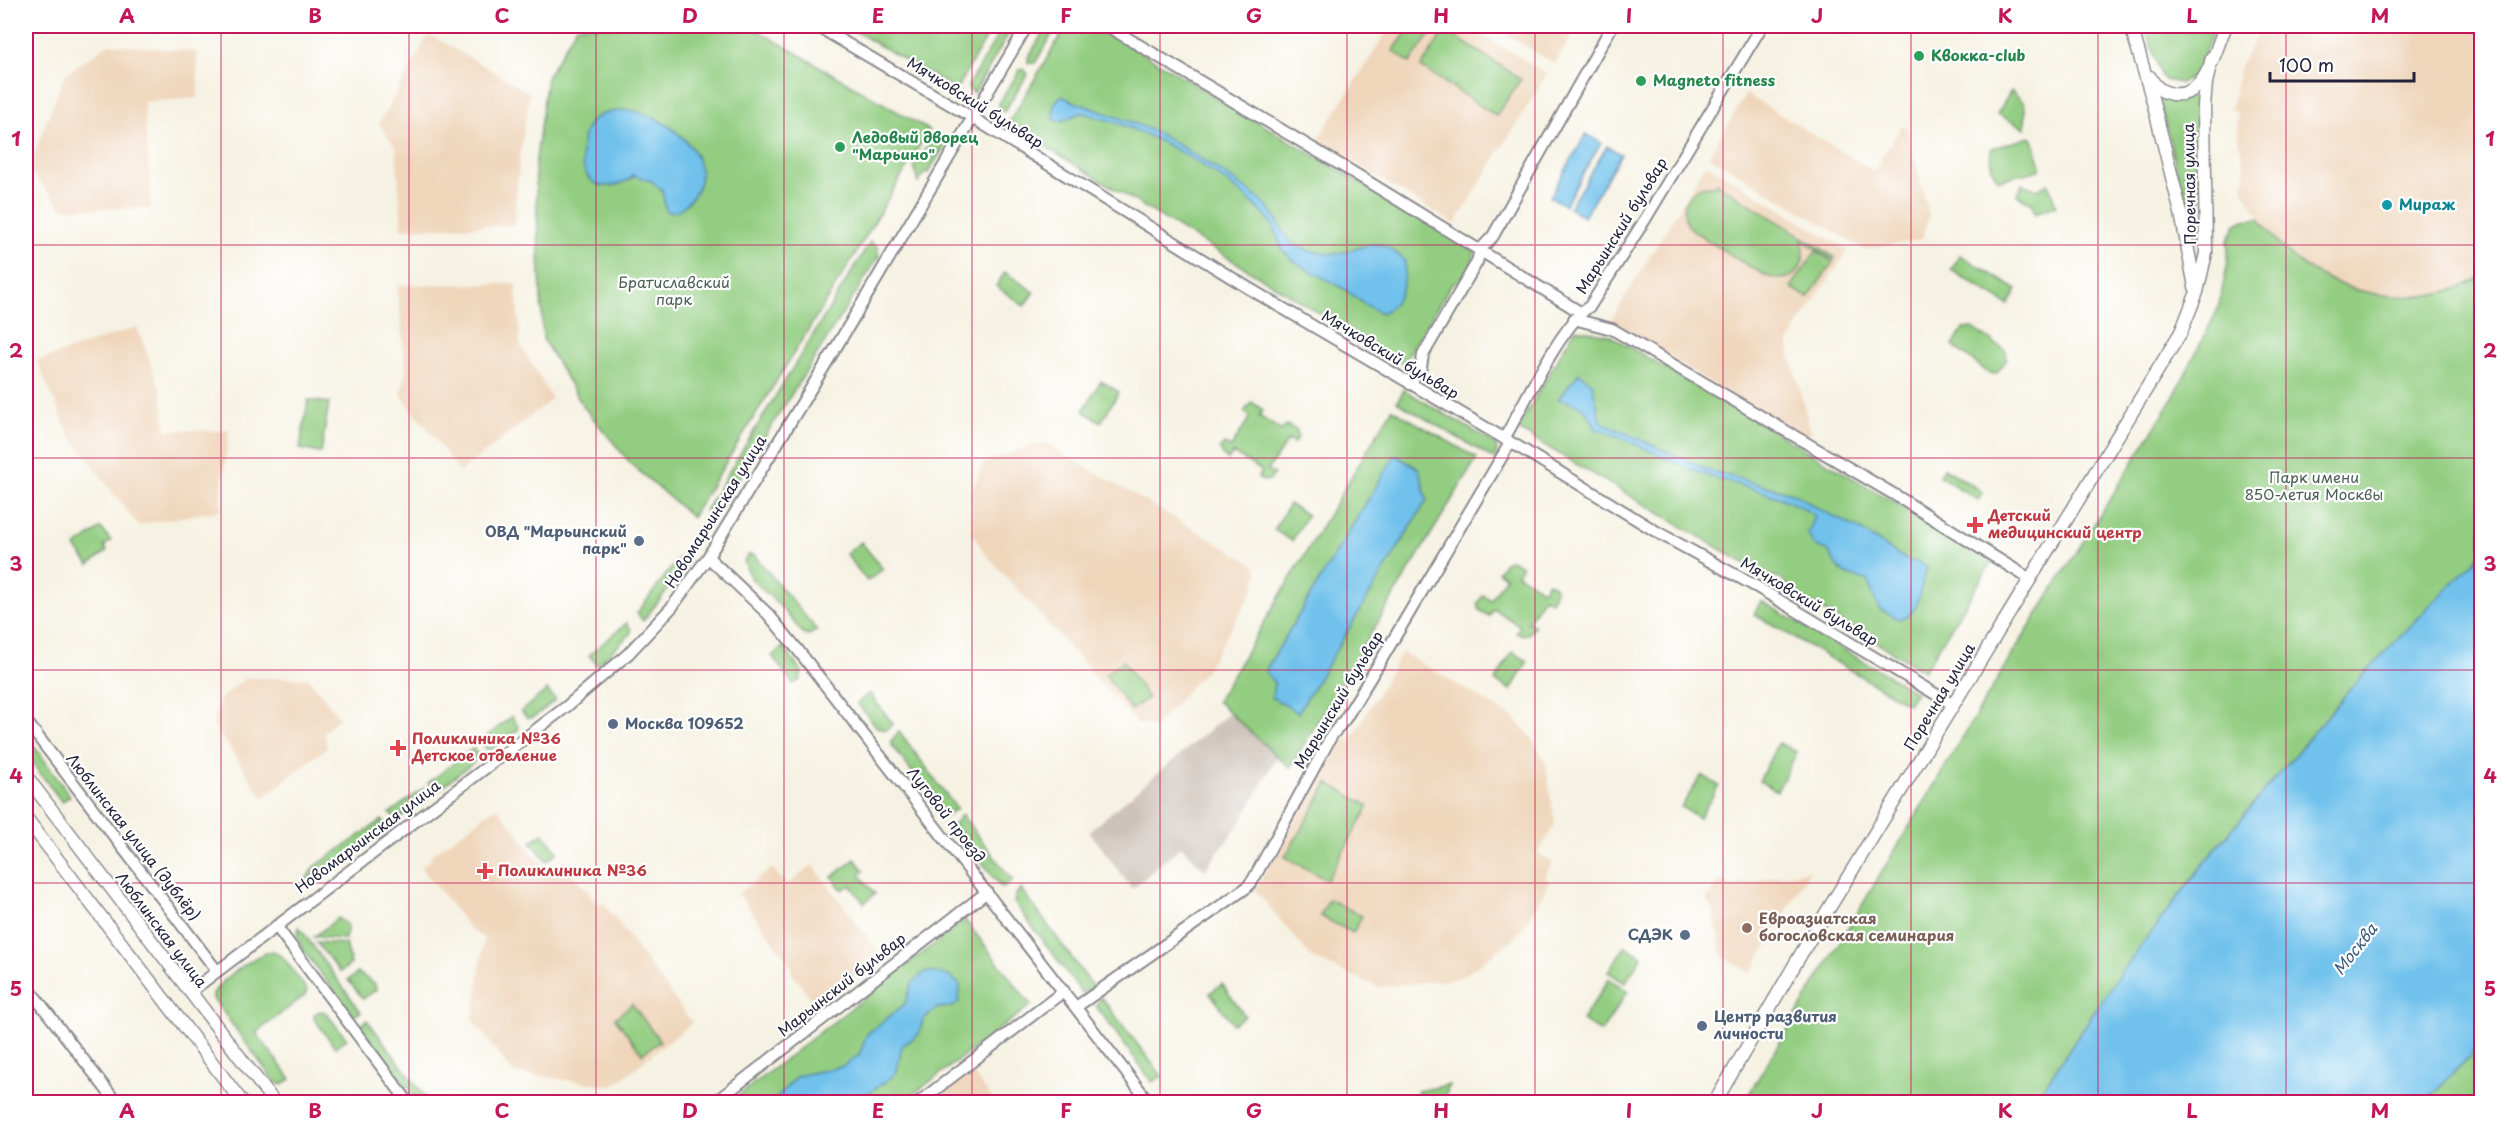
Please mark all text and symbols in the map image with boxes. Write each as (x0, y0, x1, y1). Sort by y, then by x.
text: A (119, 0, 135, 30)
text: B (308, 0, 322, 30)
text: C (494, 0, 510, 30)
text: D (682, 0, 698, 30)
text: E (872, 0, 884, 30)
text: F (1060, 0, 1072, 30)
text: G (1246, 0, 1262, 30)
text: H (1433, 0, 1449, 30)
text: I (1626, 0, 1632, 30)
text: J (1811, 0, 1823, 30)
text: K (1998, 0, 2013, 30)
text: L (2186, 0, 2198, 30)
text: M (2371, 0, 2389, 30)
place label: Квокка-club (1931, 43, 2026, 66)
scale bar (2270, 45, 2414, 83)
marker: Квокка-club (1912, 49, 1926, 63)
street label: Мячковский бульвар (903, 50, 1048, 153)
text: 100 m (2279, 51, 2334, 78)
place label: Magneto fitness (1653, 68, 1775, 91)
marker: Magneto fitness (1634, 74, 1648, 88)
street label: Поречная улица (2176, 122, 2201, 245)
text: 1 (11, 123, 21, 153)
text: 1 (2485, 123, 2495, 153)
place label: Ледовый дворец "Марьино" (852, 125, 979, 165)
marker: Ледовый дворец "Марьино" (833, 140, 847, 154)
street label: Марьинский бульвар (1569, 152, 1672, 298)
place label: Мираж (2399, 192, 2456, 215)
marker: Мираж (2380, 198, 2394, 212)
park label: Братиславский парк (618, 270, 730, 310)
street label: Мячковский бульвар (1318, 303, 1464, 404)
text: 2 (9, 335, 23, 365)
text: 2 (2483, 335, 2497, 365)
street label: Новомарьинская улица (658, 430, 772, 592)
park label: Парк имени 850-летия Москвы (2245, 465, 2383, 505)
place label: Детский медицинский центр (1987, 503, 2142, 543)
marker: Детский медицинский центр (1966, 516, 1984, 534)
place label: ОВД "Марьинский парк" (485, 519, 627, 559)
marker: ОВД "Марьинский парк" (632, 534, 646, 548)
text: 3 (9, 548, 23, 578)
text: 3 (2483, 548, 2497, 578)
street label: Мячковский бульвар (1737, 550, 1883, 651)
street label: Марьинский бульвар (1287, 626, 1388, 773)
street label: Поречная улица (1898, 638, 1980, 754)
place label: Москва 109652 (625, 711, 744, 734)
marker: Москва 109652 (606, 717, 620, 731)
place label: Поликлиника №36 Детское отделение (411, 726, 561, 766)
marker: Поликлиника №36 Детское отделение (389, 739, 407, 757)
street label: Люблинская улица (дублёр) (61, 748, 207, 925)
text: 4 (9, 760, 23, 790)
text: 4 (2483, 760, 2497, 790)
street label: Луговой проезд (902, 761, 992, 867)
street label: Новомарьинская улица (290, 773, 445, 898)
place label: Поликлиника №36 (498, 858, 647, 881)
marker: Поликлиника №36 (476, 862, 494, 880)
street label: Люблинская улица (111, 866, 214, 992)
place label: Евроазиатская богословская семинария (1759, 906, 1954, 946)
water label: Москва (2326, 917, 2383, 979)
marker: Евроазиатская богословская семинария (1740, 921, 1754, 935)
place label: СДЭК (1628, 922, 1673, 945)
street label: Марьинский бульвар (772, 926, 910, 1041)
marker: СДЭК (1678, 928, 1692, 942)
text: 5 (10, 973, 22, 1003)
text: 5 (2484, 973, 2496, 1003)
place label: Центр развития личности (1713, 1004, 1837, 1044)
marker: Центр развития личности (1695, 1019, 1709, 1033)
text: A (119, 1095, 135, 1125)
text: B (308, 1095, 322, 1125)
text: C (494, 1095, 510, 1125)
text: D (682, 1095, 698, 1125)
text: E (872, 1095, 884, 1125)
text: F (1060, 1095, 1072, 1125)
text: G (1246, 1095, 1262, 1125)
text: H (1433, 1095, 1449, 1125)
text: I (1626, 1095, 1632, 1125)
text: J (1811, 1095, 1823, 1125)
text: K (1998, 1095, 2013, 1125)
text: L (2186, 1095, 2198, 1125)
text: M (2371, 1095, 2389, 1125)

